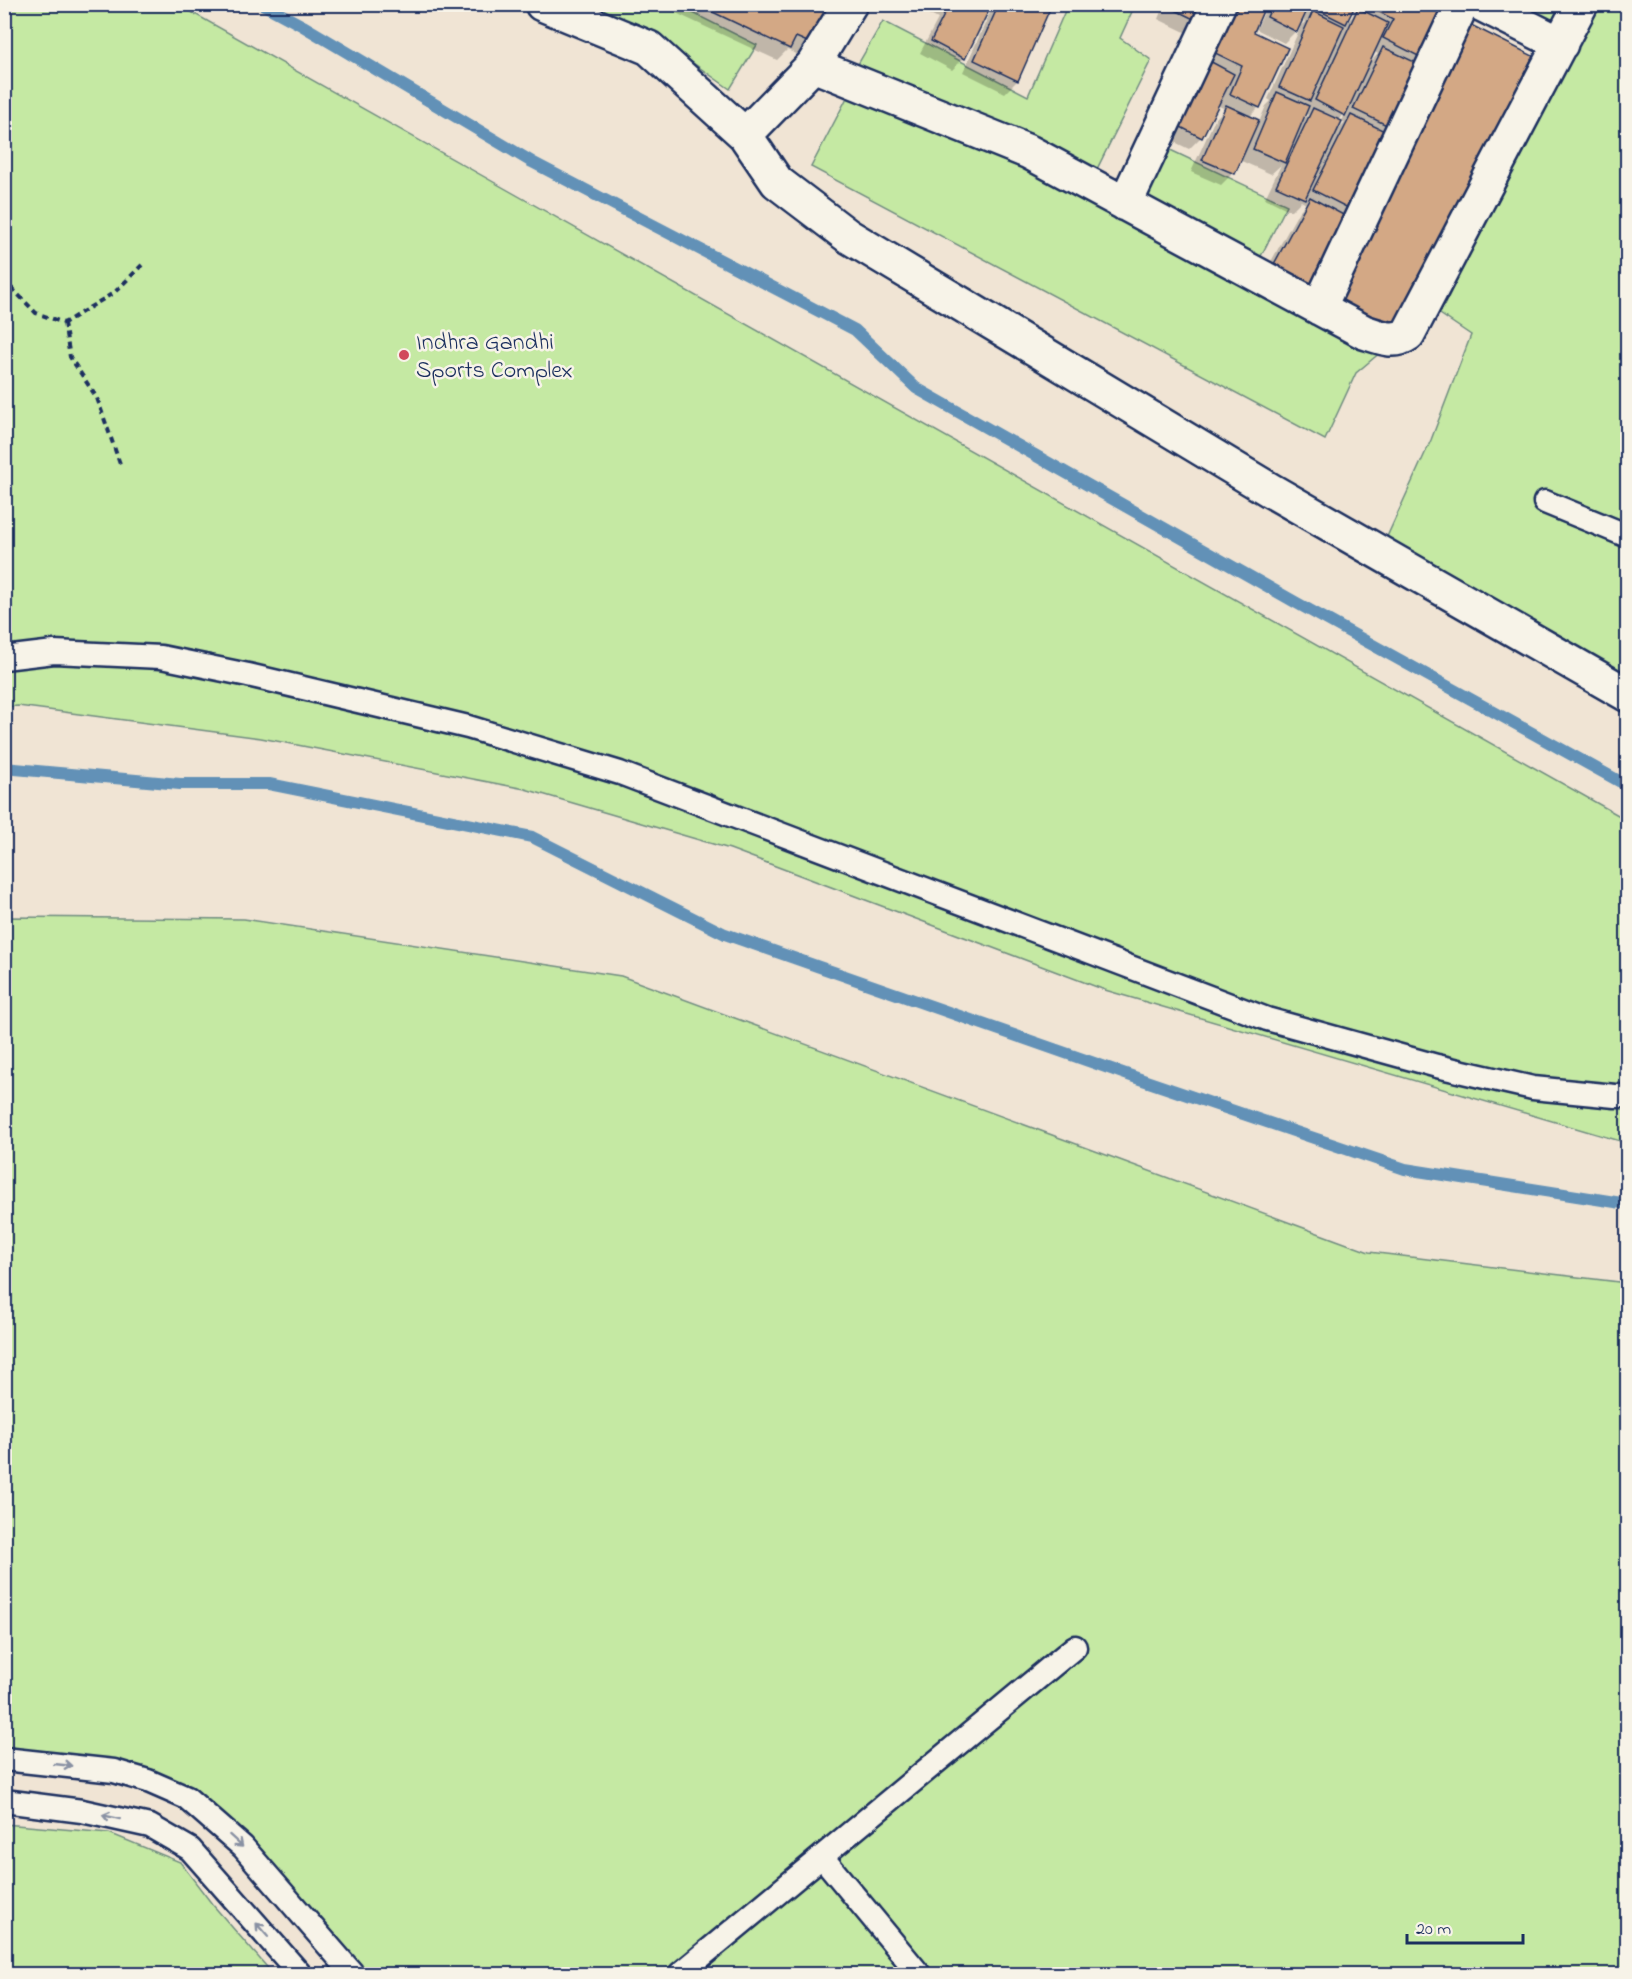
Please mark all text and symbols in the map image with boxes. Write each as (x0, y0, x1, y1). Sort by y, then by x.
place label: Indhra Gandhi Sports Complex (416, 326, 573, 389)
marker: Indhra Gandhi Sports Complex (397, 348, 411, 362)
one-way arrow (52, 1760, 72, 1771)
one-way arrow (101, 1811, 120, 1823)
one-way arrow (228, 1834, 243, 1848)
scale bar (1407, 1907, 1522, 1945)
text: 20 m (1416, 1917, 1451, 1943)
one-way arrow (255, 1923, 269, 1938)

